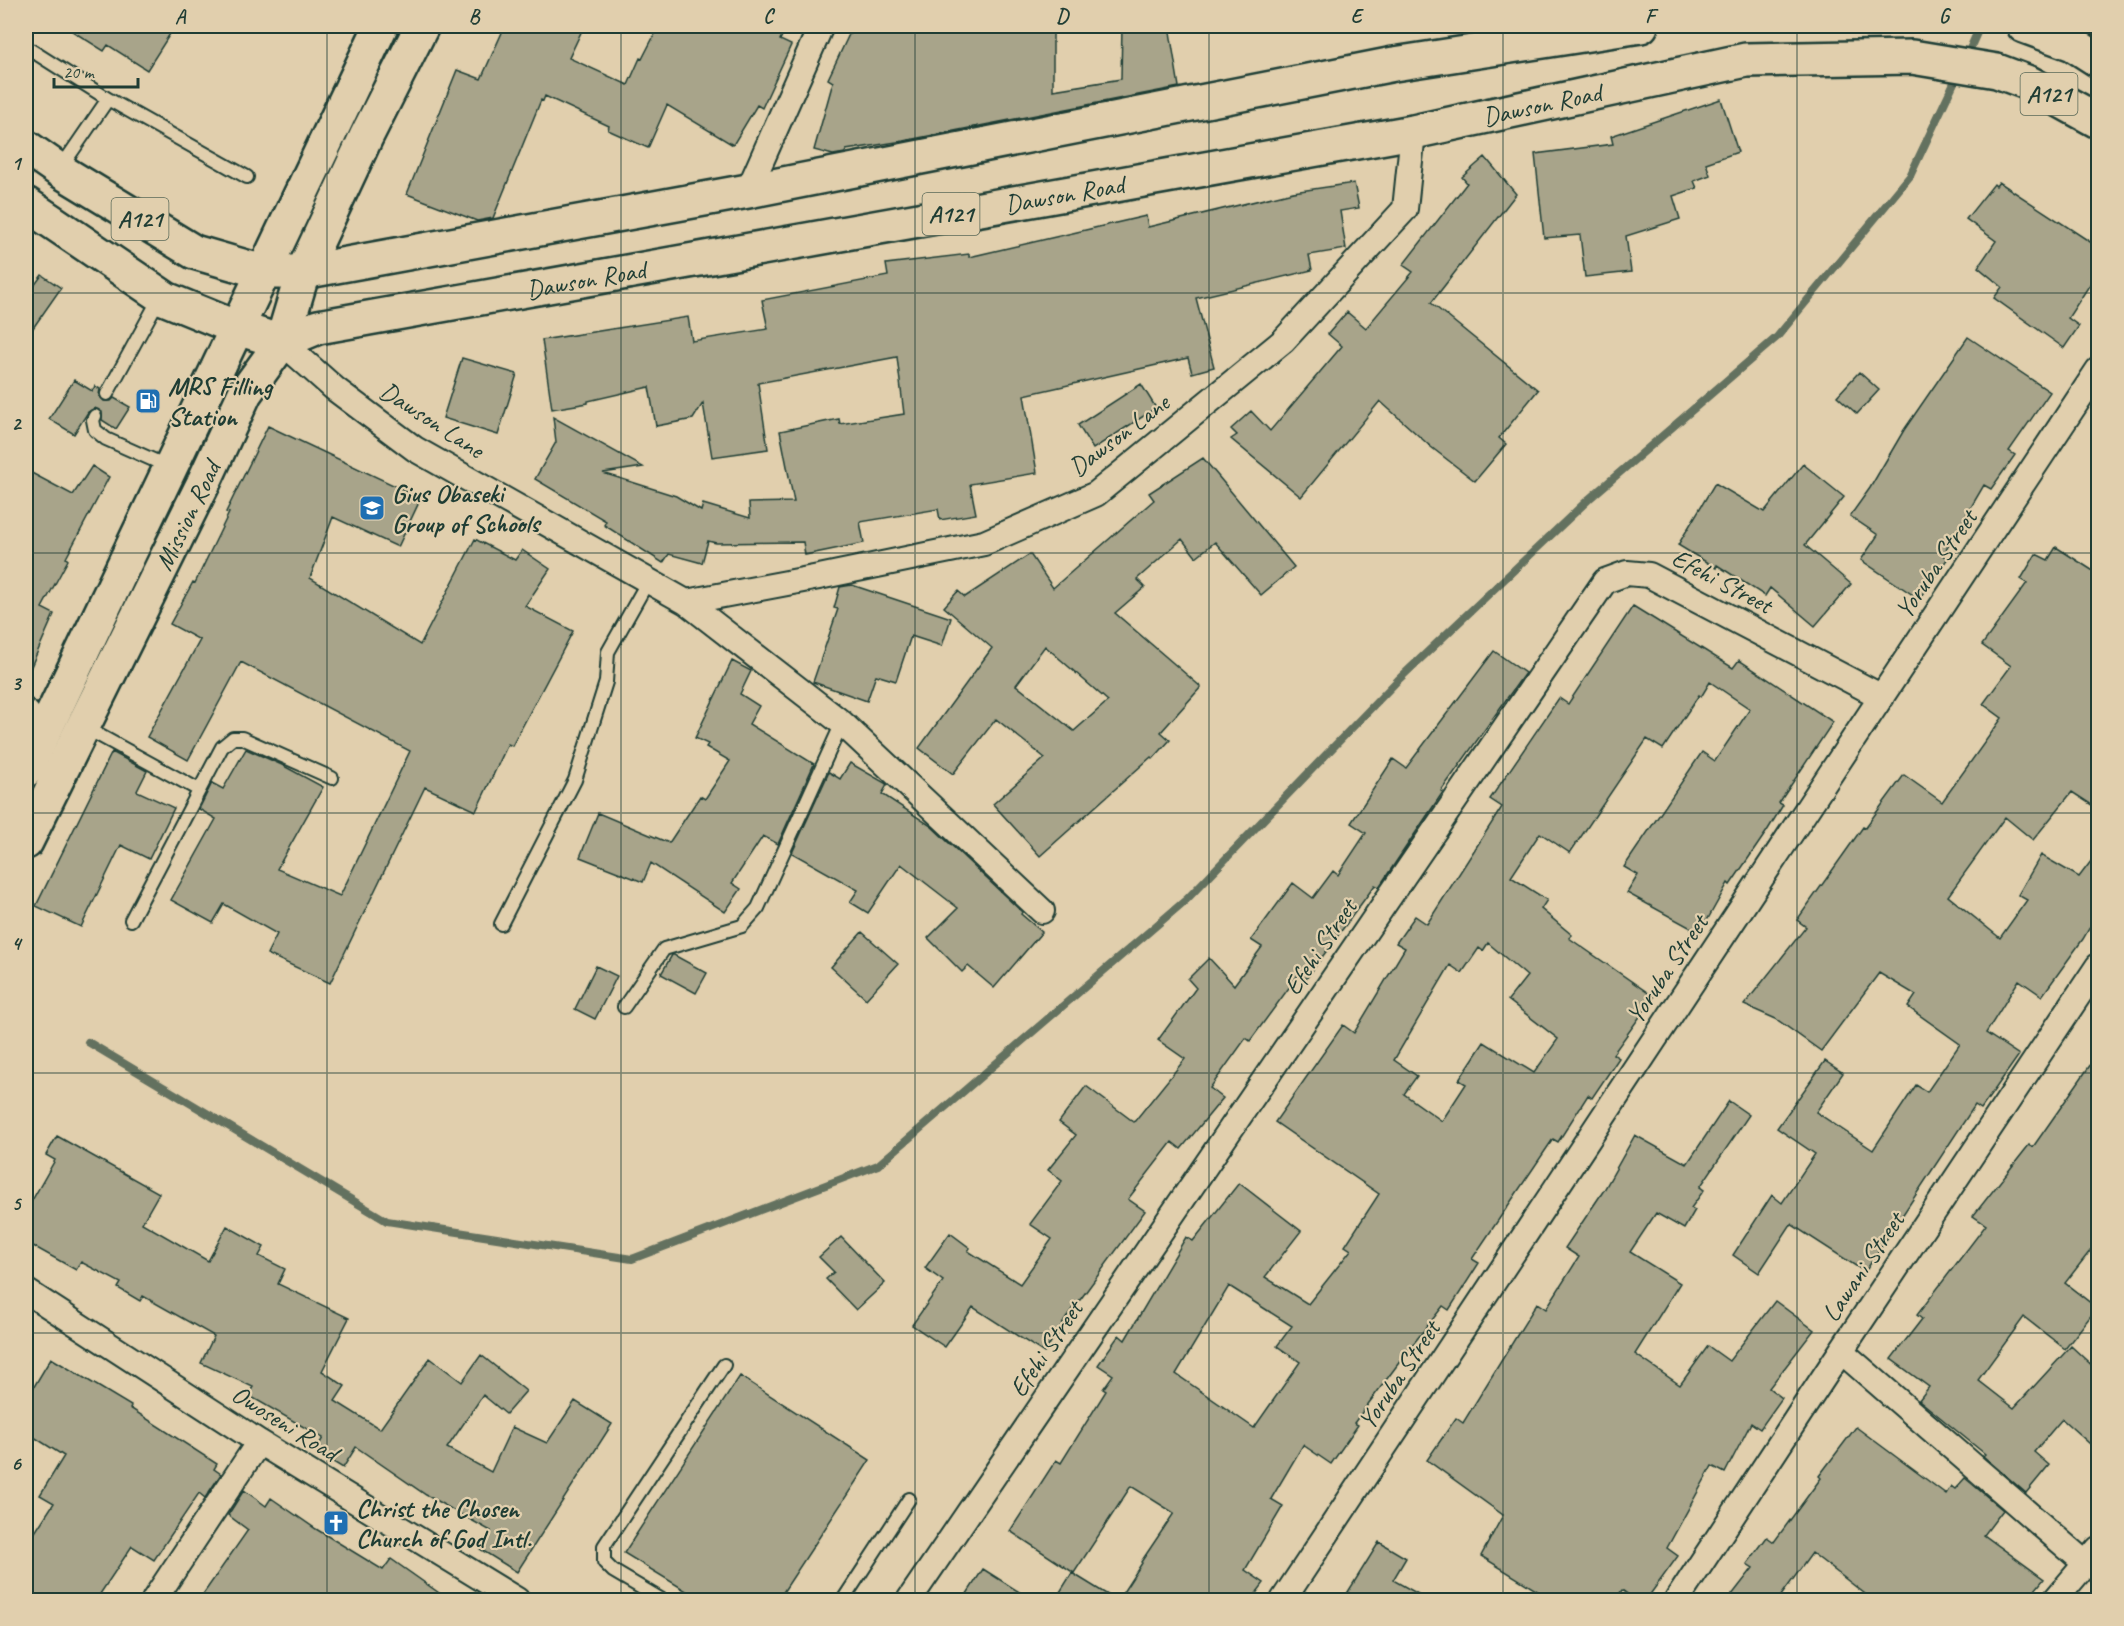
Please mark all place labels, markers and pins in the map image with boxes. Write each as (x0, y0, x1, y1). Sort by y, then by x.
place label: MRS Filling Station (168, 370, 275, 433)
fuel station icon: MRS Filling Station (133, 386, 163, 416)
place label: Gius Obaseki Group of Schools (392, 477, 542, 540)
school or university icon: Gius Obaseki Group of Schools (357, 493, 387, 523)
place label: Christ the Chosen Church of God Intl. (356, 1492, 532, 1555)
church icon: Christ the Chosen Church of God Intl. (321, 1508, 351, 1538)

